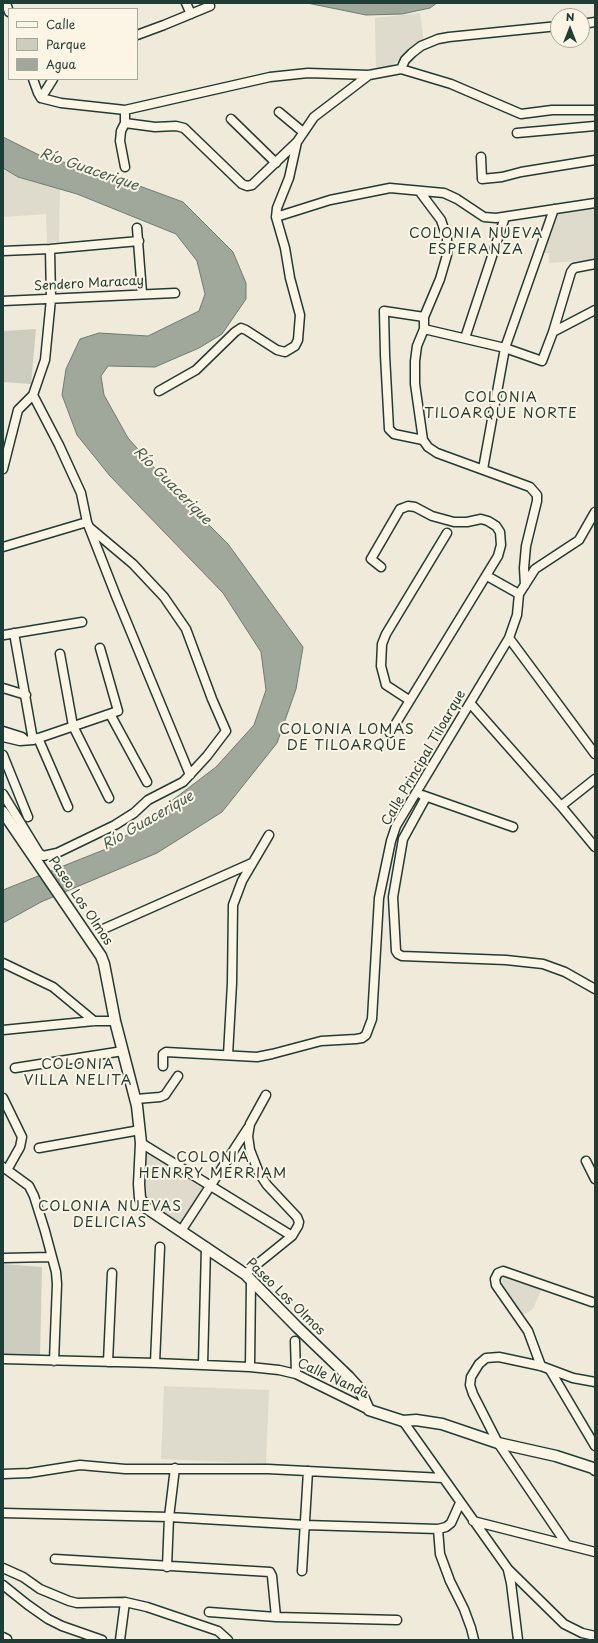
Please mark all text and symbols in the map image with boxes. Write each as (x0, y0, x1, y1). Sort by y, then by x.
legend (8, 8, 138, 80)
north arrow (550, 8, 590, 48)
text: N (566, 8, 574, 25)
text: Calle (46, 15, 75, 33)
text: Parque (46, 35, 86, 53)
text: Agua (46, 55, 76, 73)
water label: Río Guacerique (38, 145, 140, 195)
district label: COLONIA NUEVA ESPERANZA (410, 226, 542, 258)
street label: Sendero Maracay (34, 273, 144, 295)
district label: COLONIA TILOARQUE NORTE (425, 390, 577, 422)
water label: Río Guacerique (130, 444, 214, 528)
street label: Calle Principal Tiloarque (379, 687, 469, 829)
district label: COLONIA LOMAS DE TILOARQUE (281, 722, 413, 754)
water label: Río Guacerique (99, 788, 197, 854)
street label: Paseo Los Olmos (44, 854, 116, 948)
district label: COLONIA VILLA NELITA (24, 1057, 132, 1090)
district label: COLONIA HENRRY MERRIAM (140, 1150, 286, 1182)
district label: COLONIA NUEVAS DELICIAS (39, 1199, 181, 1232)
street label: Paseo Los Olmos (242, 1255, 328, 1339)
street label: Calle Nanda (295, 1356, 371, 1402)

